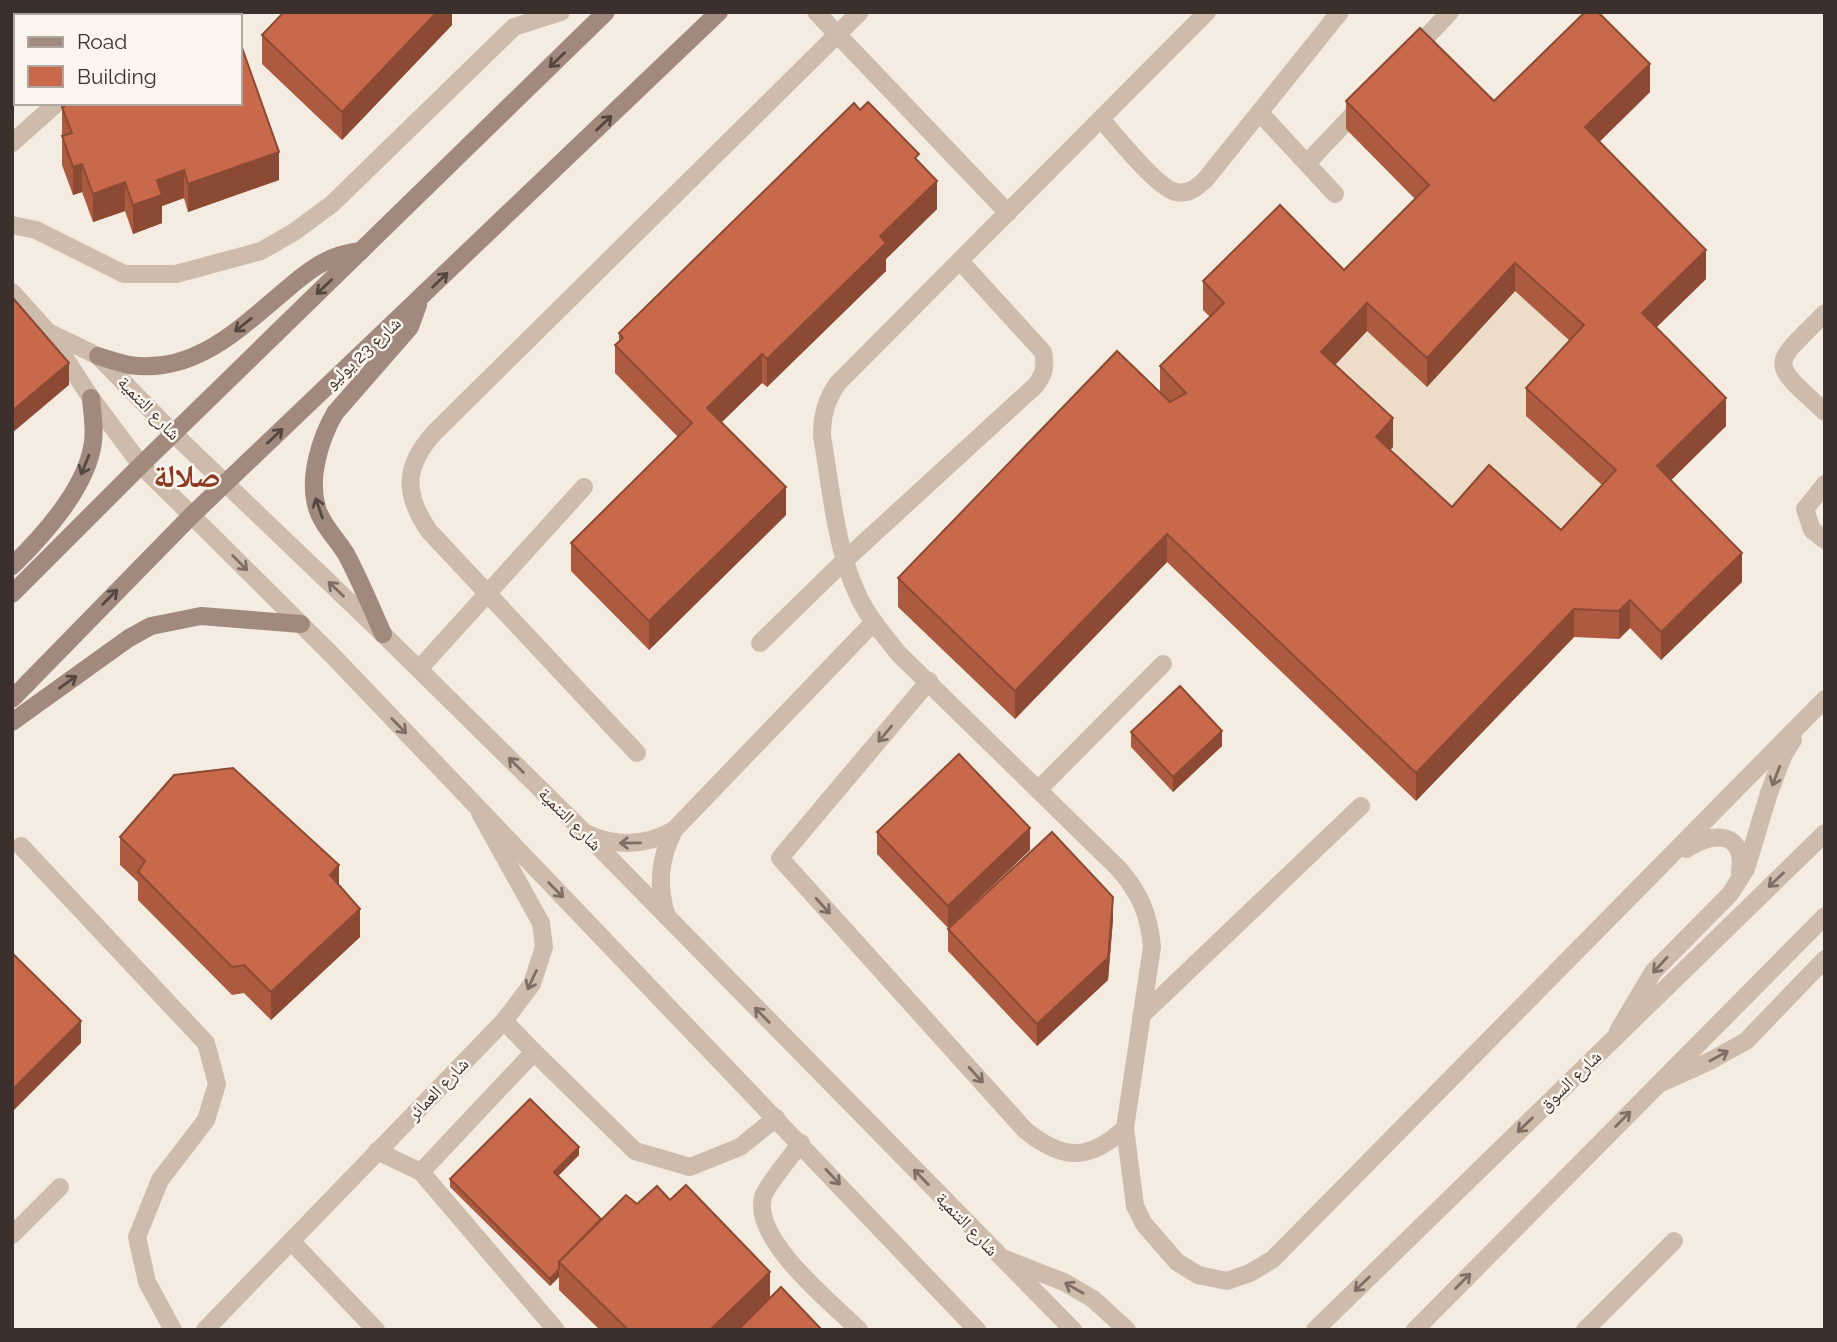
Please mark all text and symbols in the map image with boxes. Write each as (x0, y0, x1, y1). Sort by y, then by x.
legend (14, 14, 242, 105)
text: Road (77, 29, 127, 54)
one-way arrow (548, 51, 565, 68)
text: Building (77, 64, 157, 89)
one-way arrow (595, 114, 612, 131)
one-way arrow (431, 272, 448, 289)
one-way arrow (316, 279, 333, 296)
street label: شارع 23 يوليو (320, 312, 406, 394)
one-way arrow (235, 317, 253, 332)
street label: شارع التنمية (113, 371, 185, 445)
one-way arrow (266, 428, 283, 445)
one-way arrow (78, 454, 91, 475)
district label: صلالة (153, 457, 221, 494)
one-way arrow (312, 497, 324, 519)
one-way arrow (231, 554, 248, 571)
one-way arrow (328, 581, 345, 598)
one-way arrow (102, 589, 119, 606)
one-way arrow (58, 675, 77, 690)
one-way arrow (390, 717, 407, 734)
one-way arrow (877, 724, 892, 742)
one-way arrow (508, 757, 525, 774)
one-way arrow (1768, 764, 1781, 786)
street label: شارع التنمية (534, 783, 606, 855)
one-way arrow (619, 836, 642, 850)
one-way arrow (1768, 872, 1785, 889)
one-way arrow (547, 881, 564, 898)
one-way arrow (815, 897, 831, 915)
one-way arrow (1652, 956, 1668, 974)
one-way arrow (525, 969, 538, 990)
one-way arrow (754, 1006, 771, 1023)
street label: شارع السوق (1534, 1046, 1606, 1116)
one-way arrow (1709, 1049, 1729, 1063)
street label: شارع العمائر (402, 1053, 473, 1126)
one-way arrow (967, 1066, 984, 1083)
one-way arrow (1614, 1111, 1631, 1128)
one-way arrow (1517, 1116, 1534, 1133)
one-way arrow (824, 1168, 841, 1185)
one-way arrow (913, 1169, 930, 1186)
street label: شارع التنمية (931, 1187, 1003, 1261)
one-way arrow (1455, 1273, 1472, 1290)
one-way arrow (1354, 1275, 1371, 1292)
one-way arrow (1064, 1281, 1085, 1294)

